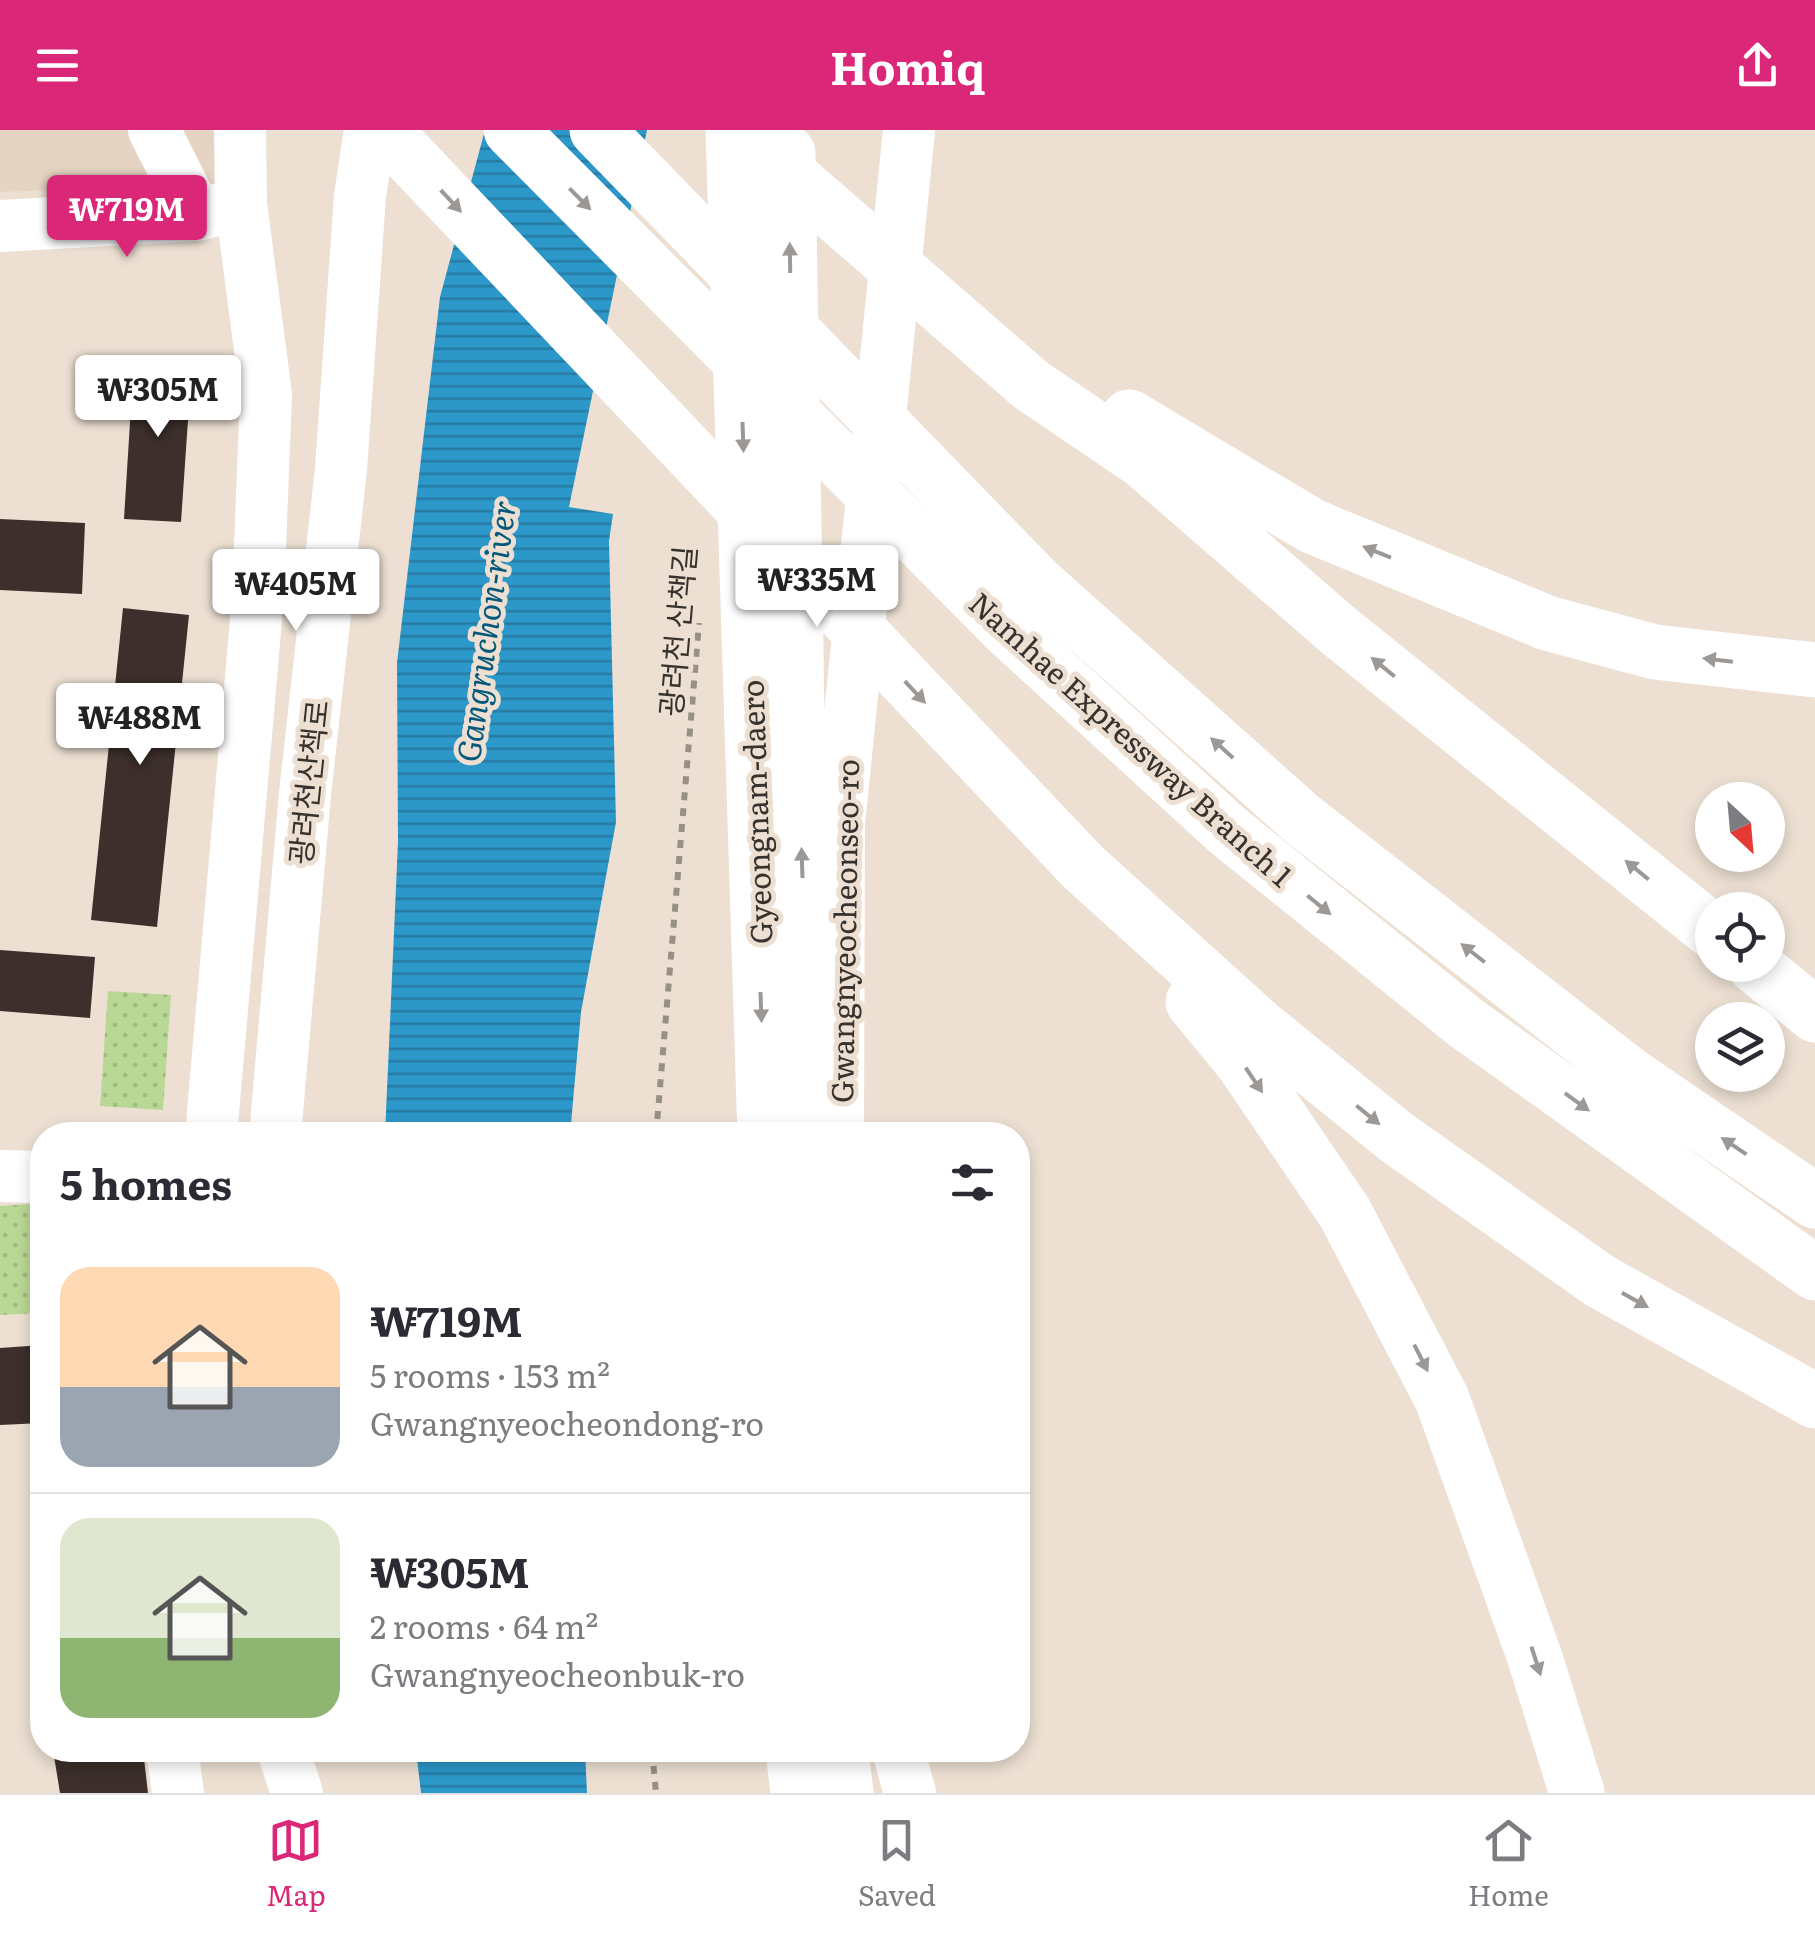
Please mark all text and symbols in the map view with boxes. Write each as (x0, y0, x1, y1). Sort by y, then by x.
text: Homiq (830, 32, 985, 99)
icon: menu (30, 38, 85, 93)
icon: share (1730, 38, 1785, 93)
pin: ₩719M (57, 175, 197, 260)
text: ₩719M (69, 183, 185, 231)
one-way arrow (568, 187, 592, 210)
one-way arrow (439, 189, 462, 213)
one-way arrow (782, 241, 798, 273)
pin: ₩305M (88, 355, 228, 440)
text: ₩305M (97, 363, 219, 411)
one-way arrow (735, 422, 751, 454)
water label: Gangruchon-river (442, 497, 526, 765)
street label: 광려천 산책길 (647, 544, 705, 718)
one-way arrow (1362, 544, 1391, 560)
pin: ₩335M (747, 545, 887, 630)
pin: ₩405M (226, 549, 366, 634)
text: ₩335M (757, 553, 877, 601)
text: ₩405M (234, 557, 358, 605)
street label: Namhae Expressway Branch 1 (960, 580, 1304, 896)
one-way arrow (1702, 652, 1733, 668)
one-way arrow (1371, 657, 1396, 678)
street label: Gyeongnam-daero (728, 679, 782, 945)
one-way arrow (903, 679, 926, 703)
pin: ₩488M (70, 683, 210, 768)
text: ₩488M (78, 691, 202, 739)
street label: 광려천산책로 (276, 697, 338, 867)
one-way arrow (1210, 737, 1235, 759)
street label: Gwangnyeocheonseo-ro (818, 759, 868, 1103)
north arrow (1695, 782, 1785, 872)
map controls (1695, 782, 1785, 1092)
one-way arrow (794, 846, 810, 878)
one-way arrow (1624, 860, 1649, 881)
button: locate (1695, 892, 1785, 982)
one-way arrow (1306, 894, 1332, 915)
one-way arrow (1461, 943, 1486, 964)
one-way arrow (753, 992, 769, 1024)
button: layers (1695, 1002, 1785, 1092)
one-way arrow (1244, 1066, 1263, 1093)
one-way arrow (1564, 1092, 1590, 1112)
one-way arrow (1356, 1104, 1381, 1125)
one-way arrow (1721, 1137, 1748, 1156)
text: 5 homes (60, 1151, 232, 1213)
icon: filters (945, 1155, 1000, 1210)
text: ₩719M (370, 1288, 523, 1350)
one-way arrow (1620, 1292, 1649, 1309)
icon: home (140, 1307, 260, 1427)
one-way arrow (1412, 1344, 1429, 1373)
text: 5 rooms · 153 m² (370, 1350, 610, 1398)
text: Gwangnyeocheondong-ro (370, 1398, 764, 1446)
text: ₩305M (370, 1539, 530, 1601)
icon: home (140, 1558, 260, 1678)
text: 2 rooms · 64 m² (370, 1601, 598, 1649)
one-way arrow (1530, 1647, 1545, 1677)
text: Gwangnyeocheonbuk-ro (370, 1649, 745, 1697)
tab: Map (266, 1813, 326, 1915)
tab: Saved (858, 1813, 936, 1915)
tab: Home (1468, 1813, 1549, 1915)

